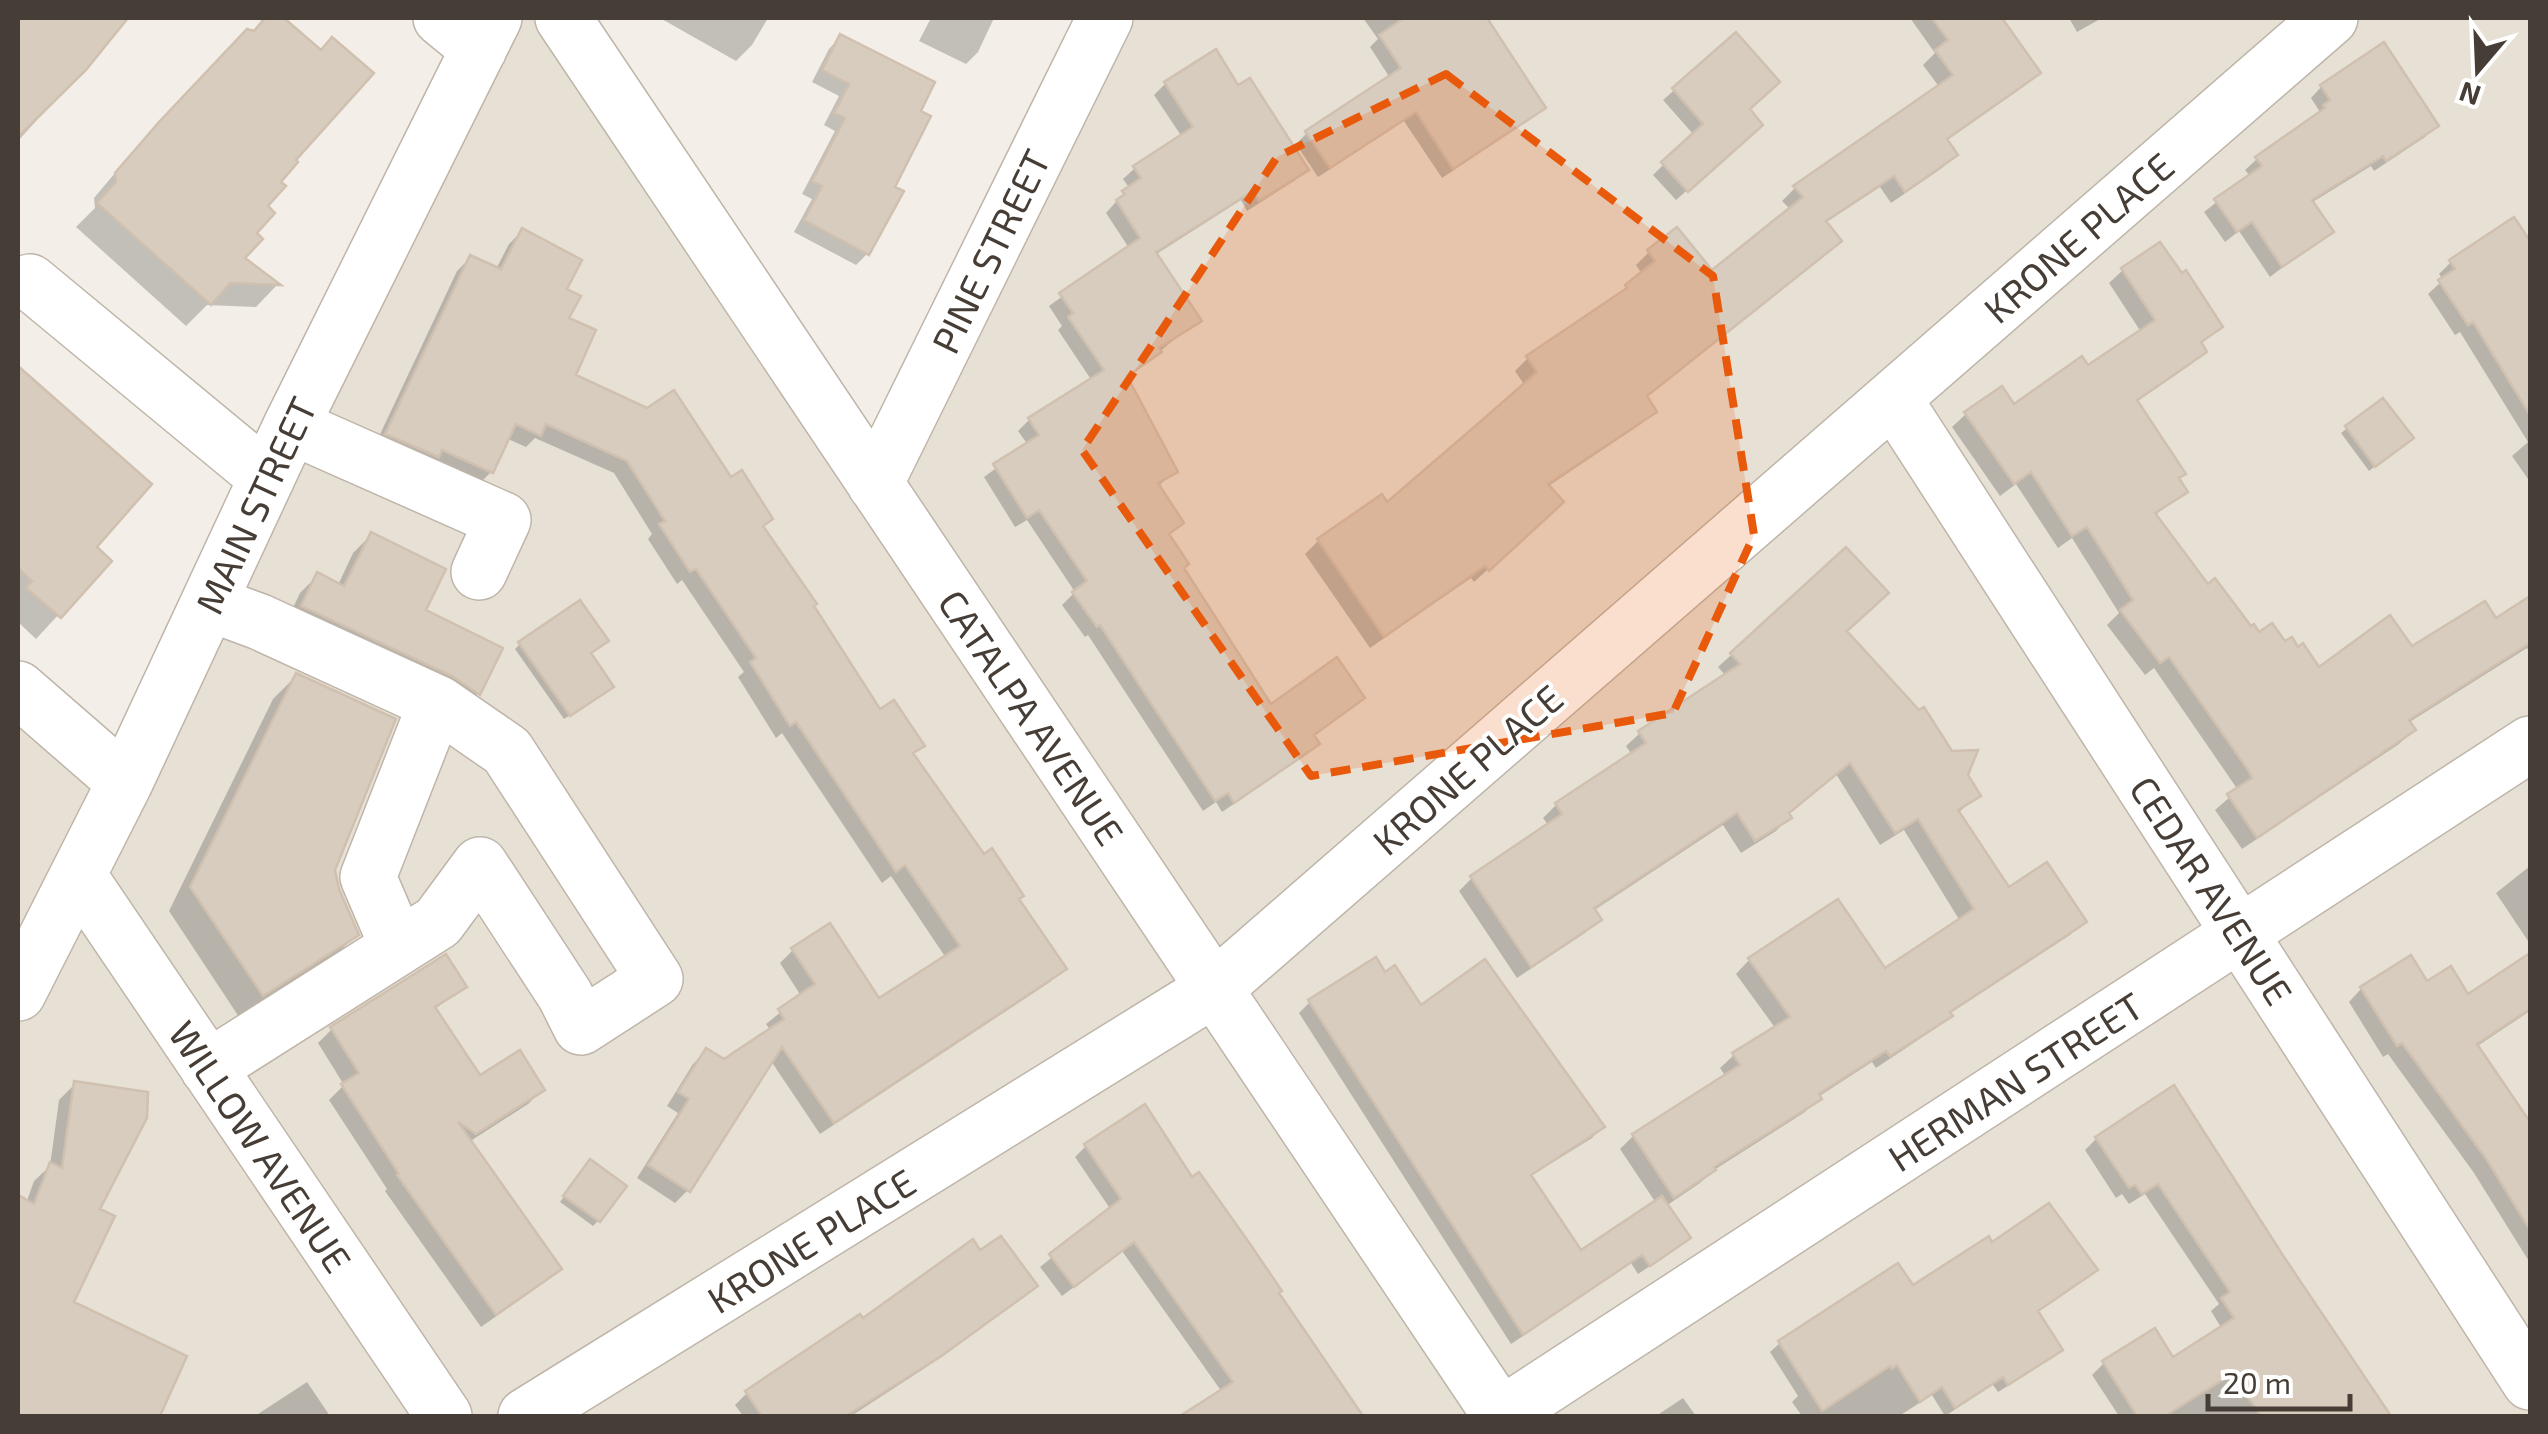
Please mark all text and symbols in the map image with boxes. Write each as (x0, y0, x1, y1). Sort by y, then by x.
north arrow (2428, 20, 2528, 120)
text: N (2454, 75, 2485, 114)
street label: PINE STREET (921, 142, 1059, 360)
street label: KRONE PLACE (1974, 142, 2182, 332)
street label: MAIN STREET (185, 389, 325, 621)
street label: CATALPA AVENUE (930, 581, 1134, 853)
street label: KRONE PLACE (1363, 674, 1571, 864)
street label: CEDAR AVENUE (2121, 767, 2303, 1013)
street label: HERMAN STREET (1879, 982, 2151, 1180)
street label: WILLOW AVENUE (160, 1012, 362, 1280)
street label: KRONE PLACE (699, 1158, 923, 1322)
scale bar (2208, 1349, 2350, 1411)
text: 20 m (2223, 1364, 2291, 1400)

